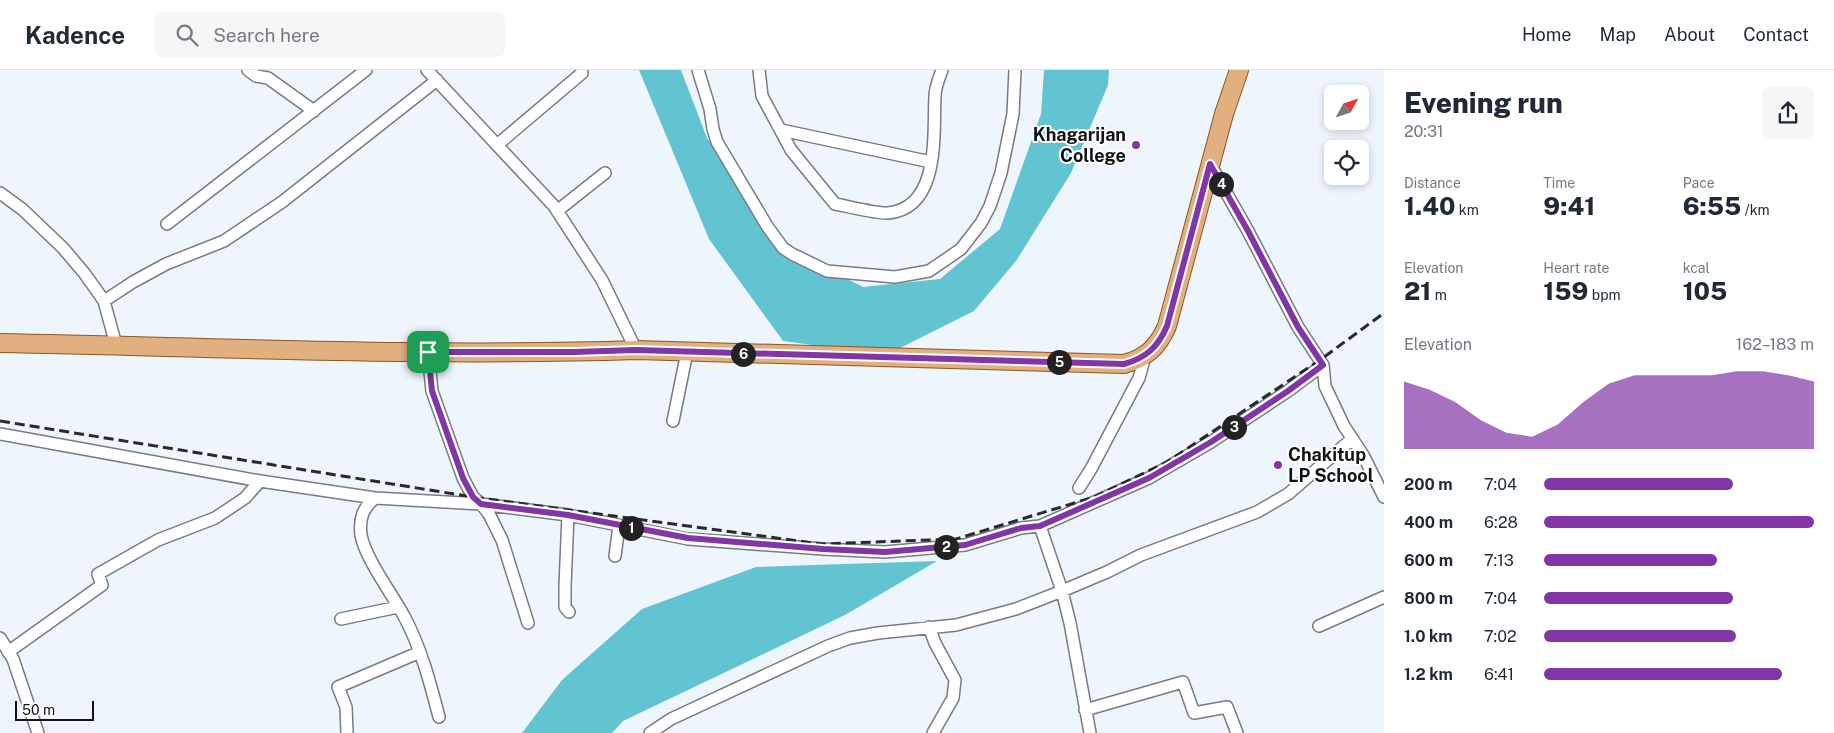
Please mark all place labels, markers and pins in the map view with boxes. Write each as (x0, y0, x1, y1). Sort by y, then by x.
place label: Khagarijan College (1033, 124, 1126, 166)
marker: Khagarijan College (1130, 139, 1142, 151)
pin: 4 (1208, 172, 1234, 196)
pin (407, 331, 449, 373)
pin: 6 (730, 342, 756, 366)
pin: 5 (1046, 350, 1072, 374)
pin: 3 (1222, 414, 1246, 440)
place label: Chakitup LP School (1288, 444, 1374, 486)
marker: Chakitup LP School (1272, 459, 1284, 471)
pin: 1 (618, 516, 644, 540)
pin: 2 (934, 534, 958, 560)

